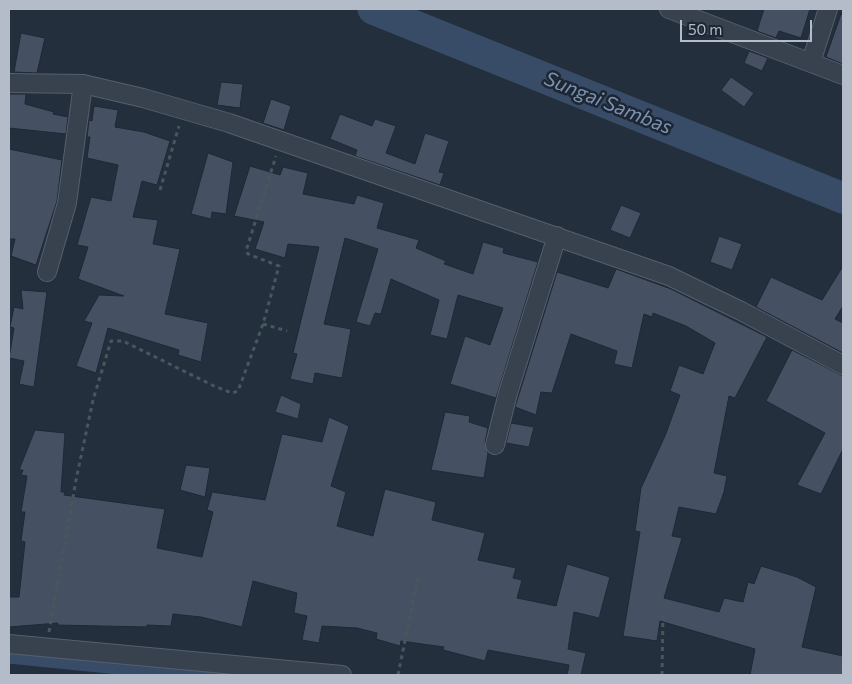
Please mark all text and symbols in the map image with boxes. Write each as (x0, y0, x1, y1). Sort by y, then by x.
scale bar (682, 10, 814, 42)
text: 50 m (688, 20, 722, 38)
water label: Sungai Sambas (541, 66, 675, 140)

